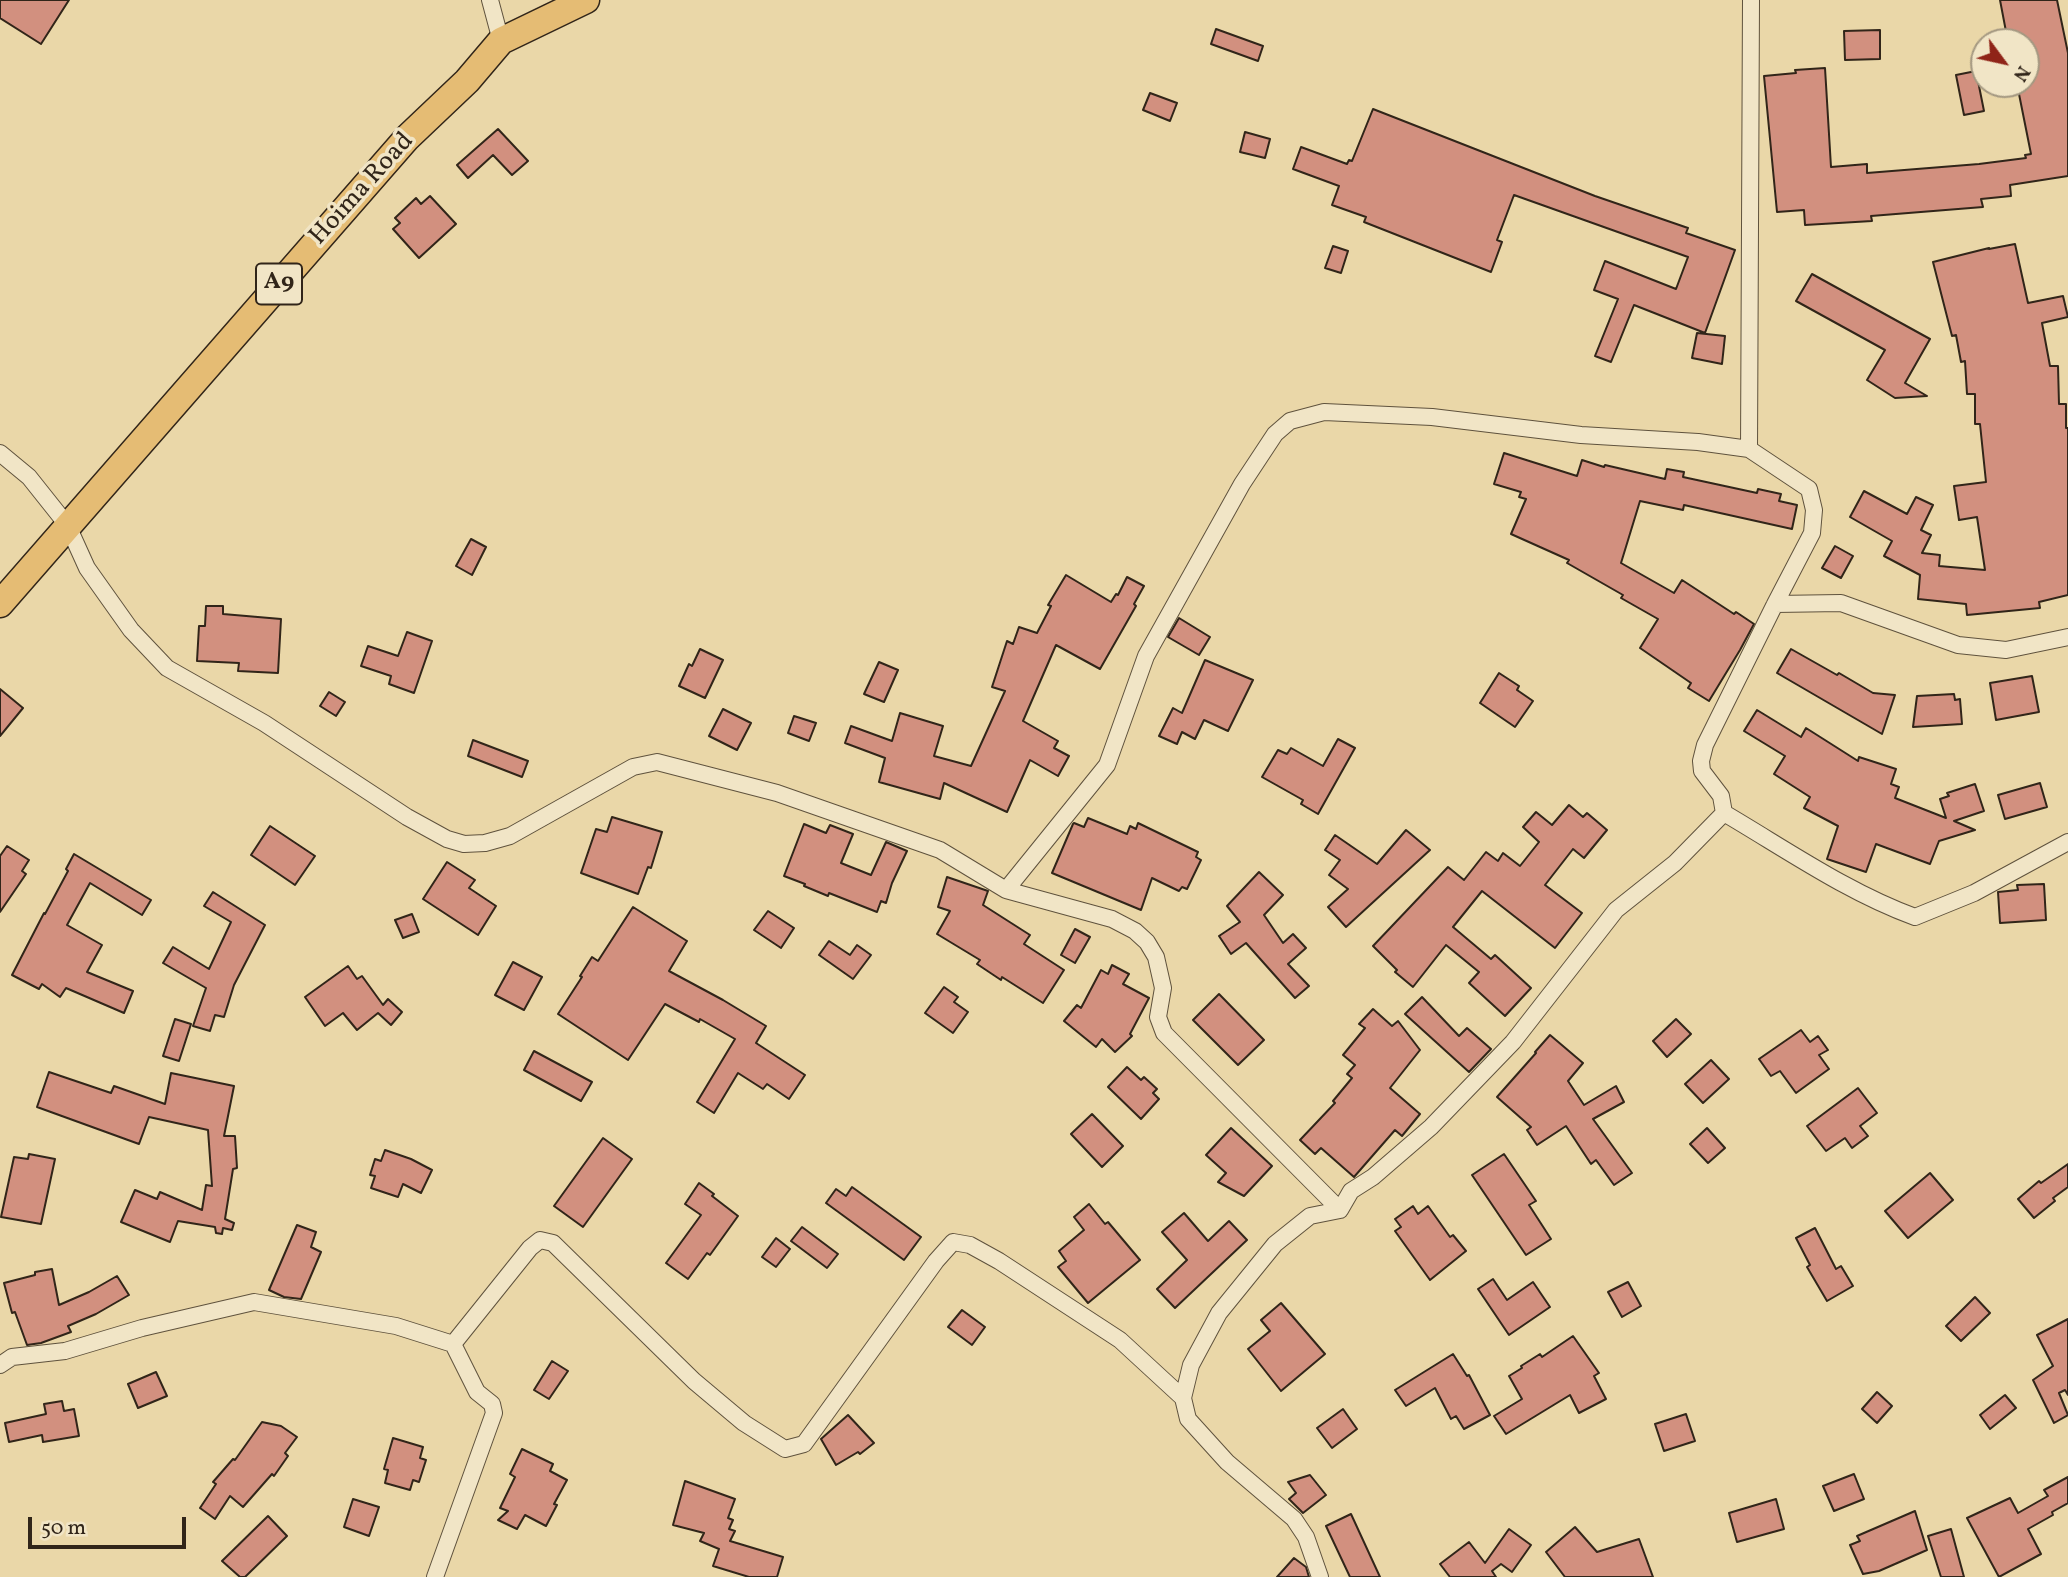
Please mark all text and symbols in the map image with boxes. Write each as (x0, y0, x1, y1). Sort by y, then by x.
north arrow (1970, 28, 2040, 98)
text: N (2006, 60, 2036, 86)
street label: Hoima Road (304, 127, 422, 253)
road number: A9 (256, 264, 302, 304)
scale bar (32, 1504, 189, 1548)
text: 50 m (41, 1514, 86, 1543)

